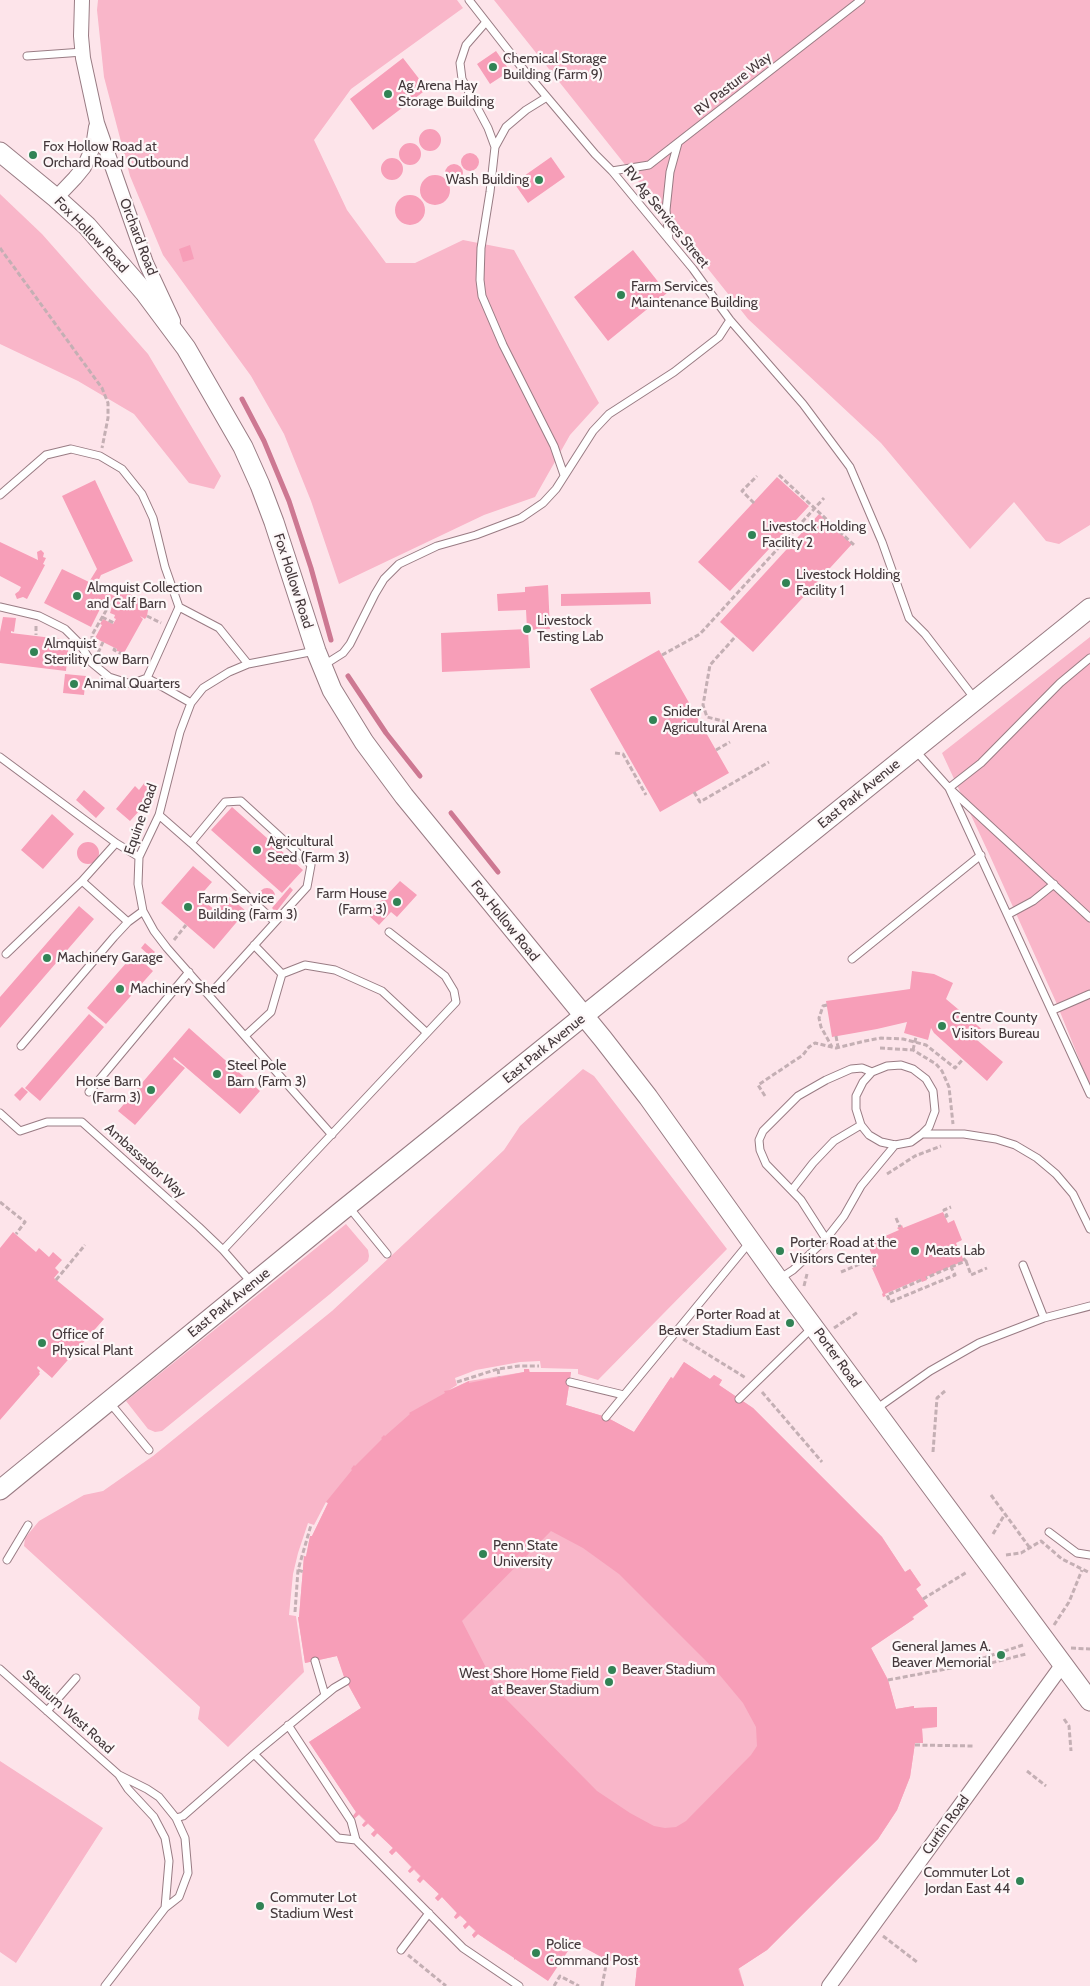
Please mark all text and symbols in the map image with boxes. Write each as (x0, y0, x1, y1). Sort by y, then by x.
street label: RV Pasture Way (691, 49, 775, 119)
place label: Chemical Storage Building (Farm 9) (503, 51, 607, 84)
marker: Chemical Storage Building (Farm 9) (487, 61, 499, 73)
place label: Ag Arena Hay Storage Building (398, 78, 494, 110)
marker: Ag Arena Hay Storage Building (382, 88, 394, 100)
place label: Fox Hollow Road at Orchard Road Outbound (43, 139, 188, 172)
marker: Fox Hollow Road at Orchard Road Outbound (27, 149, 39, 161)
street label: RV Ag Services Street (620, 162, 712, 272)
place label: Wash Building (446, 172, 529, 188)
marker: Wash Building (533, 174, 545, 186)
street label: Fox Hollow Road (51, 194, 131, 276)
street label: Orchard Road (116, 196, 160, 278)
place label: Farm Services Maintenance Building (631, 279, 758, 312)
marker: Farm Services Maintenance Building (615, 289, 627, 301)
place label: Livestock Holding Facility 2 (762, 519, 866, 552)
marker: Livestock Holding Facility 2 (746, 529, 758, 541)
street label: Fox Hollow Road (270, 531, 316, 631)
place label: Livestock Holding Facility 1 (796, 567, 900, 600)
marker: Livestock Holding Facility 1 (780, 577, 792, 589)
place label: Almquist Collection and Calf Barn (87, 580, 202, 612)
marker: Almquist Collection and Calf Barn (71, 590, 83, 602)
place label: Livestock Testing Lab (537, 613, 603, 646)
marker: Livestock Testing Lab (521, 623, 533, 635)
place label: Almquist Sterility Cow Barn (44, 636, 149, 669)
marker: Almquist Sterility Cow Barn (28, 646, 40, 658)
place label: Animal Quarters (84, 676, 180, 692)
marker: Animal Quarters (68, 678, 80, 690)
place label: Snider Agricultural Arena (663, 704, 767, 736)
marker: Snider Agricultural Arena (647, 714, 659, 726)
street label: East Park Avenue (815, 756, 903, 832)
street label: Equine Road (121, 781, 161, 857)
place label: Agricultural Seed (Farm 3) (267, 834, 349, 866)
marker: Agricultural Seed (Farm 3) (251, 844, 263, 856)
street label: Fox Hollow Road (467, 877, 543, 965)
place label: Farm House (Farm 3) (316, 886, 387, 919)
place label: Farm Service Building (Farm 3) (198, 891, 298, 924)
marker: Farm House (Farm 3) (391, 896, 403, 908)
marker: Farm Service Building (Farm 3) (182, 901, 194, 913)
place label: Machinery Garage (57, 950, 163, 966)
marker: Machinery Garage (41, 952, 53, 964)
place label: Machinery Shed (130, 981, 225, 997)
marker: Machinery Shed (114, 983, 126, 995)
place label: Centre County Visitors Bureau (952, 1010, 1040, 1042)
street label: East Park Avenue (500, 1011, 588, 1087)
marker: Centre County Visitors Bureau (936, 1020, 948, 1032)
place label: Steel Pole Barn (Farm 3) (227, 1058, 306, 1090)
marker: Steel Pole Barn (Farm 3) (211, 1068, 223, 1080)
place label: Horse Barn (Farm 3) (76, 1074, 141, 1106)
marker: Horse Barn (Farm 3) (145, 1084, 157, 1096)
street label: Ambassador Way (101, 1120, 189, 1202)
place label: Porter Road at the Visitors Center (790, 1235, 897, 1268)
place label: Meats Lab (925, 1243, 985, 1259)
marker: Porter Road at the Visitors Center (774, 1245, 786, 1257)
marker: Meats Lab (909, 1245, 921, 1257)
street label: East Park Avenue (185, 1265, 273, 1341)
place label: Porter Road at Beaver Stadium East (659, 1307, 780, 1340)
marker: Porter Road at Beaver Stadium East (784, 1317, 796, 1329)
street label: Porter Road (810, 1325, 864, 1391)
place label: Office of Physical Plant (52, 1327, 133, 1360)
marker: Office of Physical Plant (36, 1337, 48, 1349)
place label: Penn State University (493, 1538, 558, 1570)
marker: Penn State University (477, 1548, 489, 1560)
place label: General James A. Beaver Memorial (892, 1639, 991, 1671)
marker: General James A. Beaver Memorial (995, 1649, 1007, 1661)
place label: Beaver Stadium (622, 1662, 715, 1678)
marker: Beaver Stadium (606, 1664, 618, 1676)
place label: West Shore Home Field at Beaver Stadium (459, 1666, 599, 1698)
street label: Stadium West Road (19, 1667, 117, 1757)
marker: West Shore Home Field at Beaver Stadium (603, 1676, 615, 1688)
street label: Curtin Road (919, 1792, 973, 1858)
place label: Commuter Lot Jordan East 44 (923, 1865, 1010, 1898)
marker: Commuter Lot Jordan East 44 (1014, 1875, 1026, 1887)
place label: Commuter Lot Stadium West (270, 1890, 357, 1922)
marker: Commuter Lot Stadium West (254, 1900, 266, 1912)
place label: Police Command Post (546, 1937, 638, 1970)
marker: Police Command Post (530, 1947, 542, 1959)

